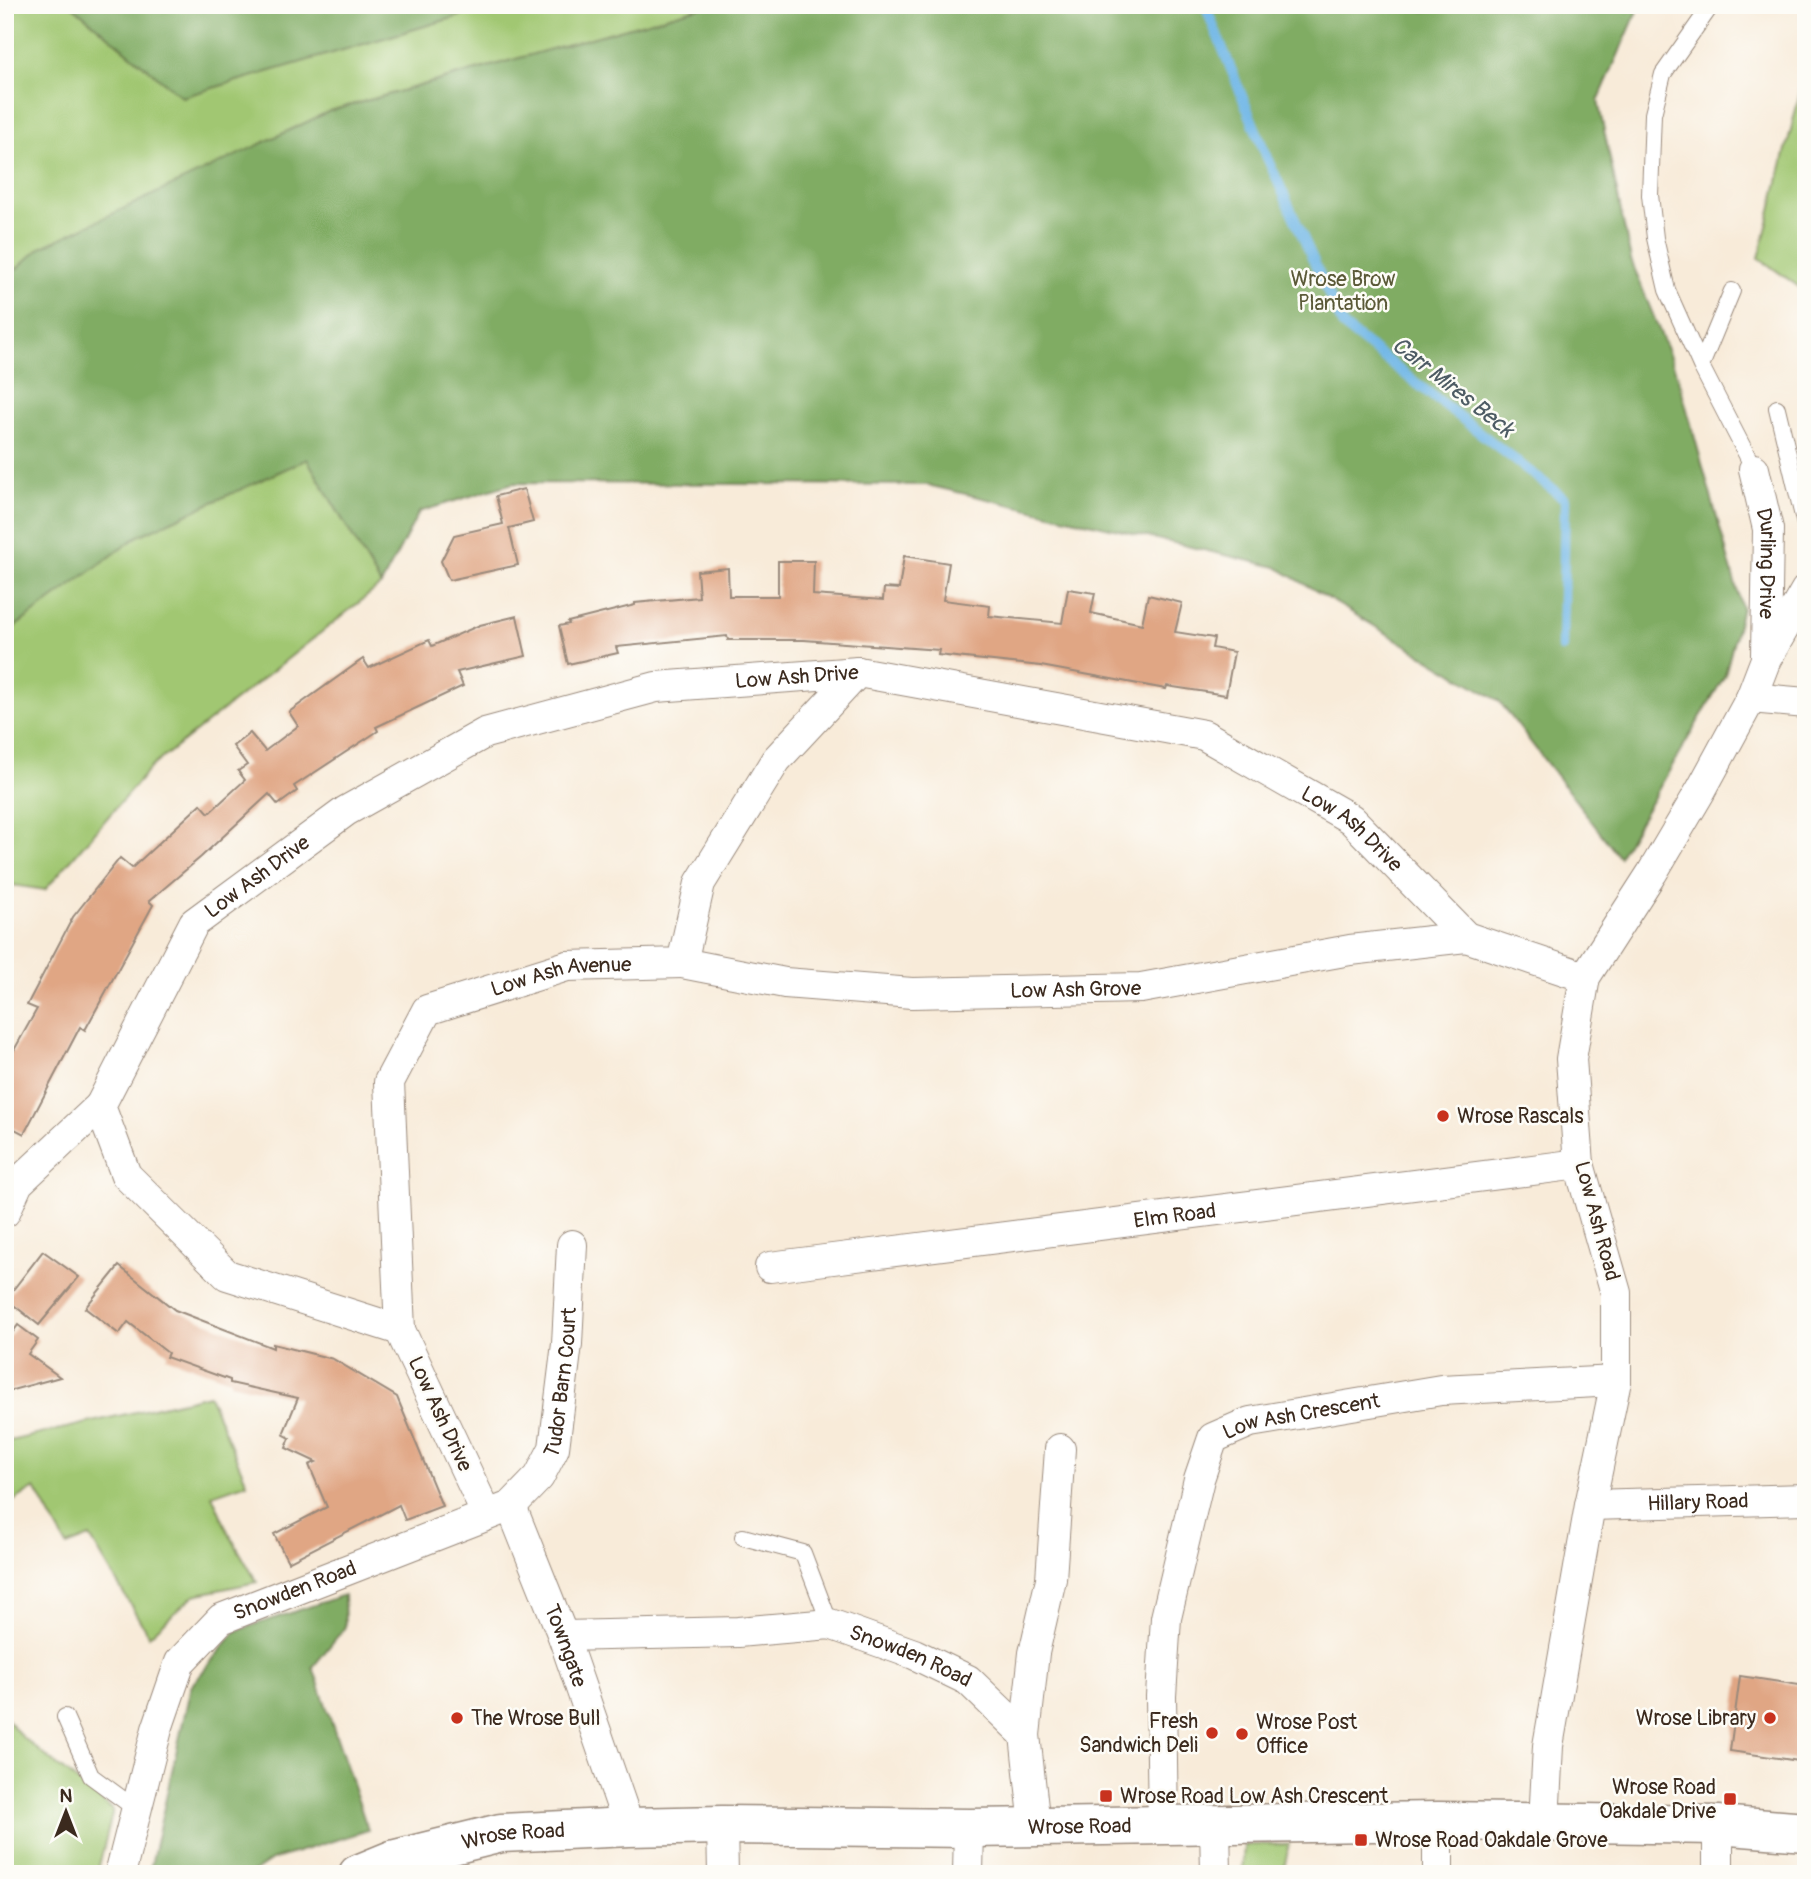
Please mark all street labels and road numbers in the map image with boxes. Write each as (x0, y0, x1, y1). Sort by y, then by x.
street label: Durling Drive (1750, 505, 1782, 620)
street label: Low Ash Drive (734, 658, 860, 695)
street label: Low Ash Drive (1296, 780, 1409, 878)
street label: Low Ash Drive (199, 828, 316, 924)
street label: Low Ash Avenue (487, 951, 632, 1003)
street label: Low Ash Grove (1010, 974, 1142, 1004)
street label: Low Ash Road (1568, 1158, 1626, 1284)
street label: Elm Road (1132, 1197, 1217, 1234)
street label: Tudor Barn Court (538, 1306, 582, 1463)
street label: Low Ash Drive (402, 1352, 479, 1476)
street label: Low Ash Crescent (1218, 1387, 1382, 1446)
street label: Hillary Road (1647, 1487, 1749, 1517)
street label: Snowden Road (229, 1554, 360, 1627)
street label: Towngate (538, 1600, 593, 1691)
street label: Snowden Road (846, 1619, 976, 1693)
street label: Wrose Road (1027, 1812, 1132, 1841)
street label: Wrose Road (459, 1817, 566, 1856)

